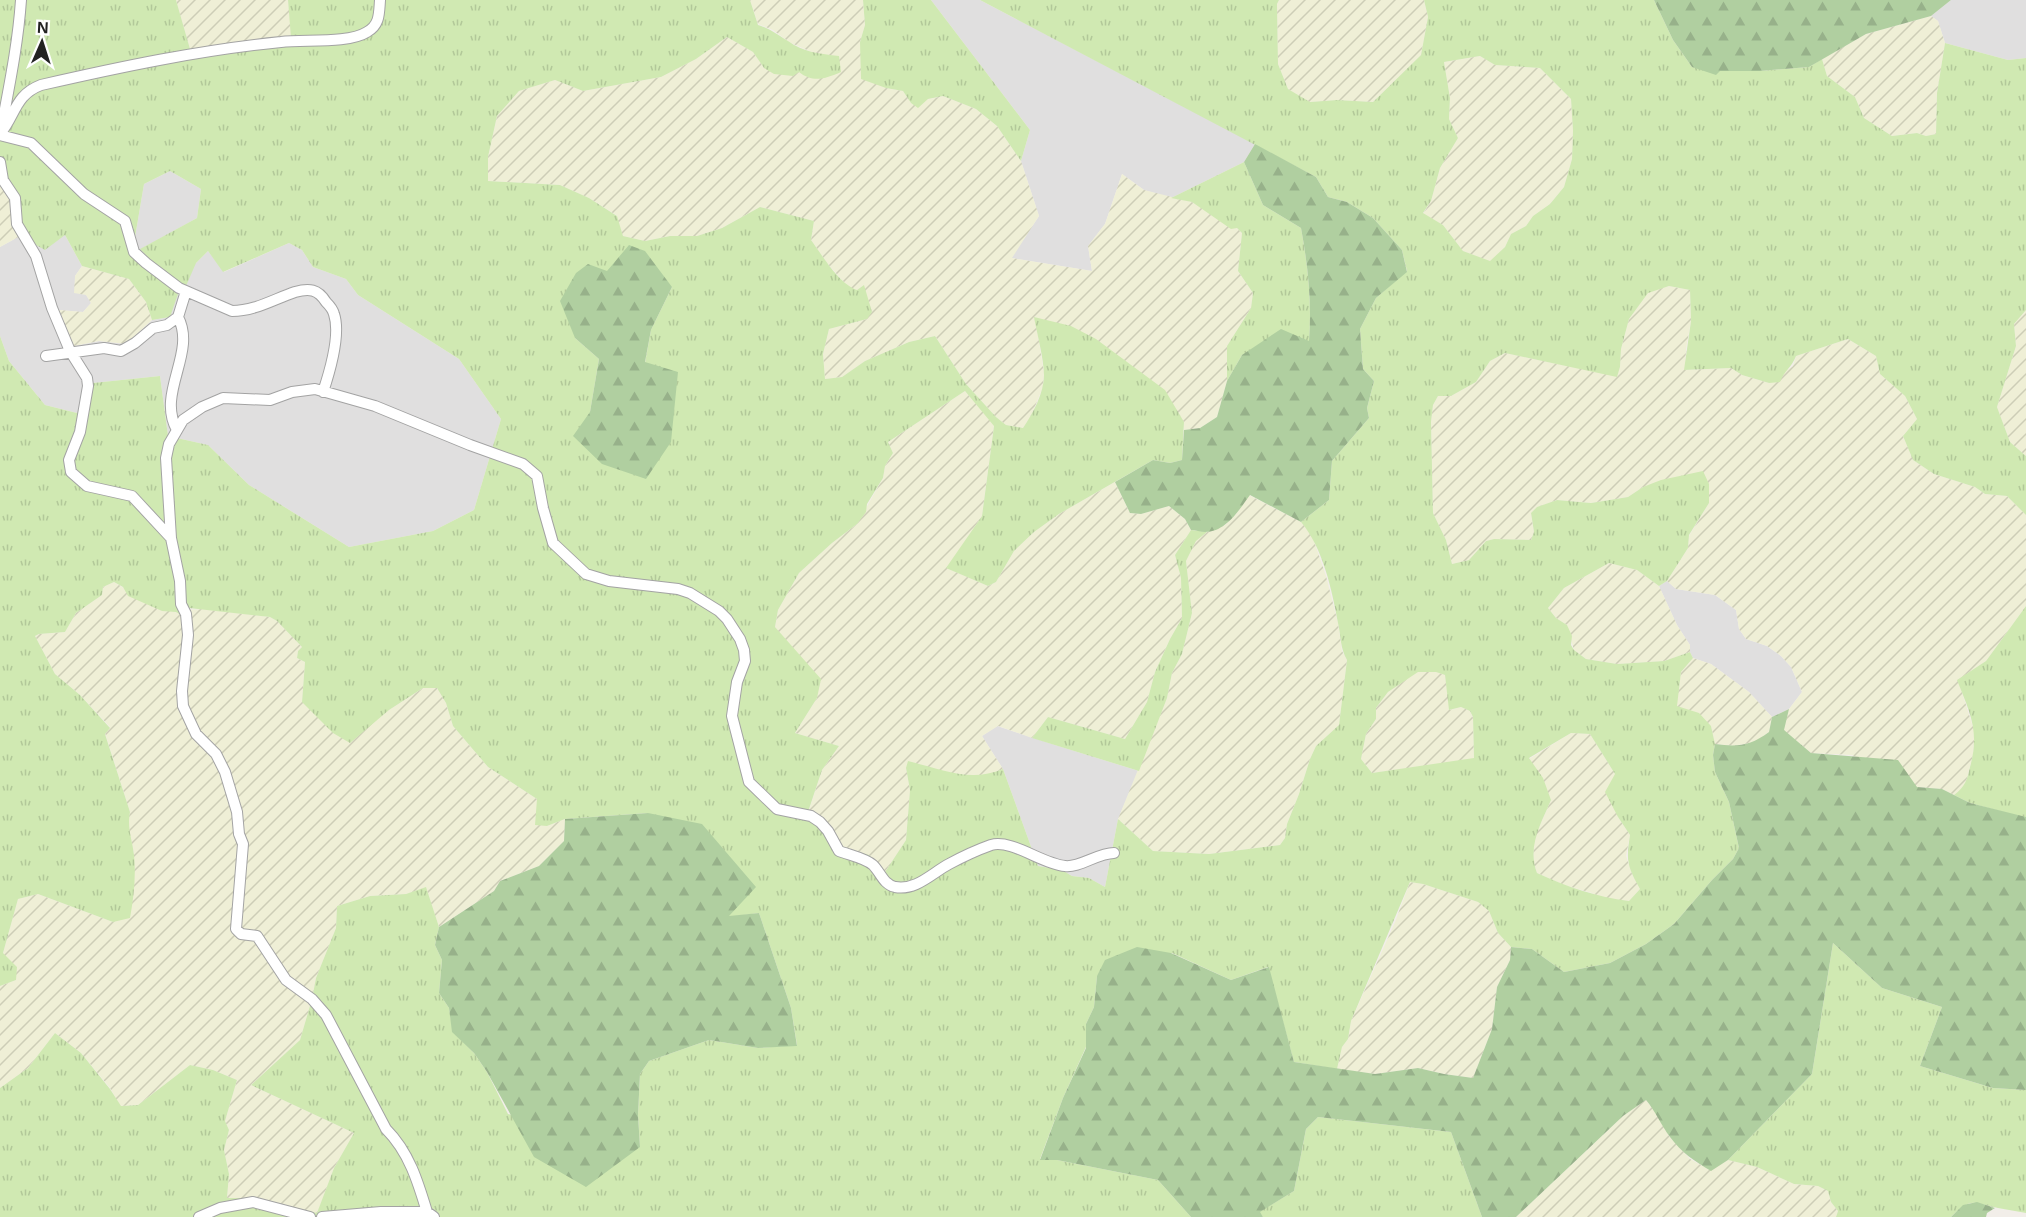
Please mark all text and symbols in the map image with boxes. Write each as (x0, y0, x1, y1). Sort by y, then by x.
north arrow (12, 12, 72, 72)
text: N (37, 19, 49, 36)

